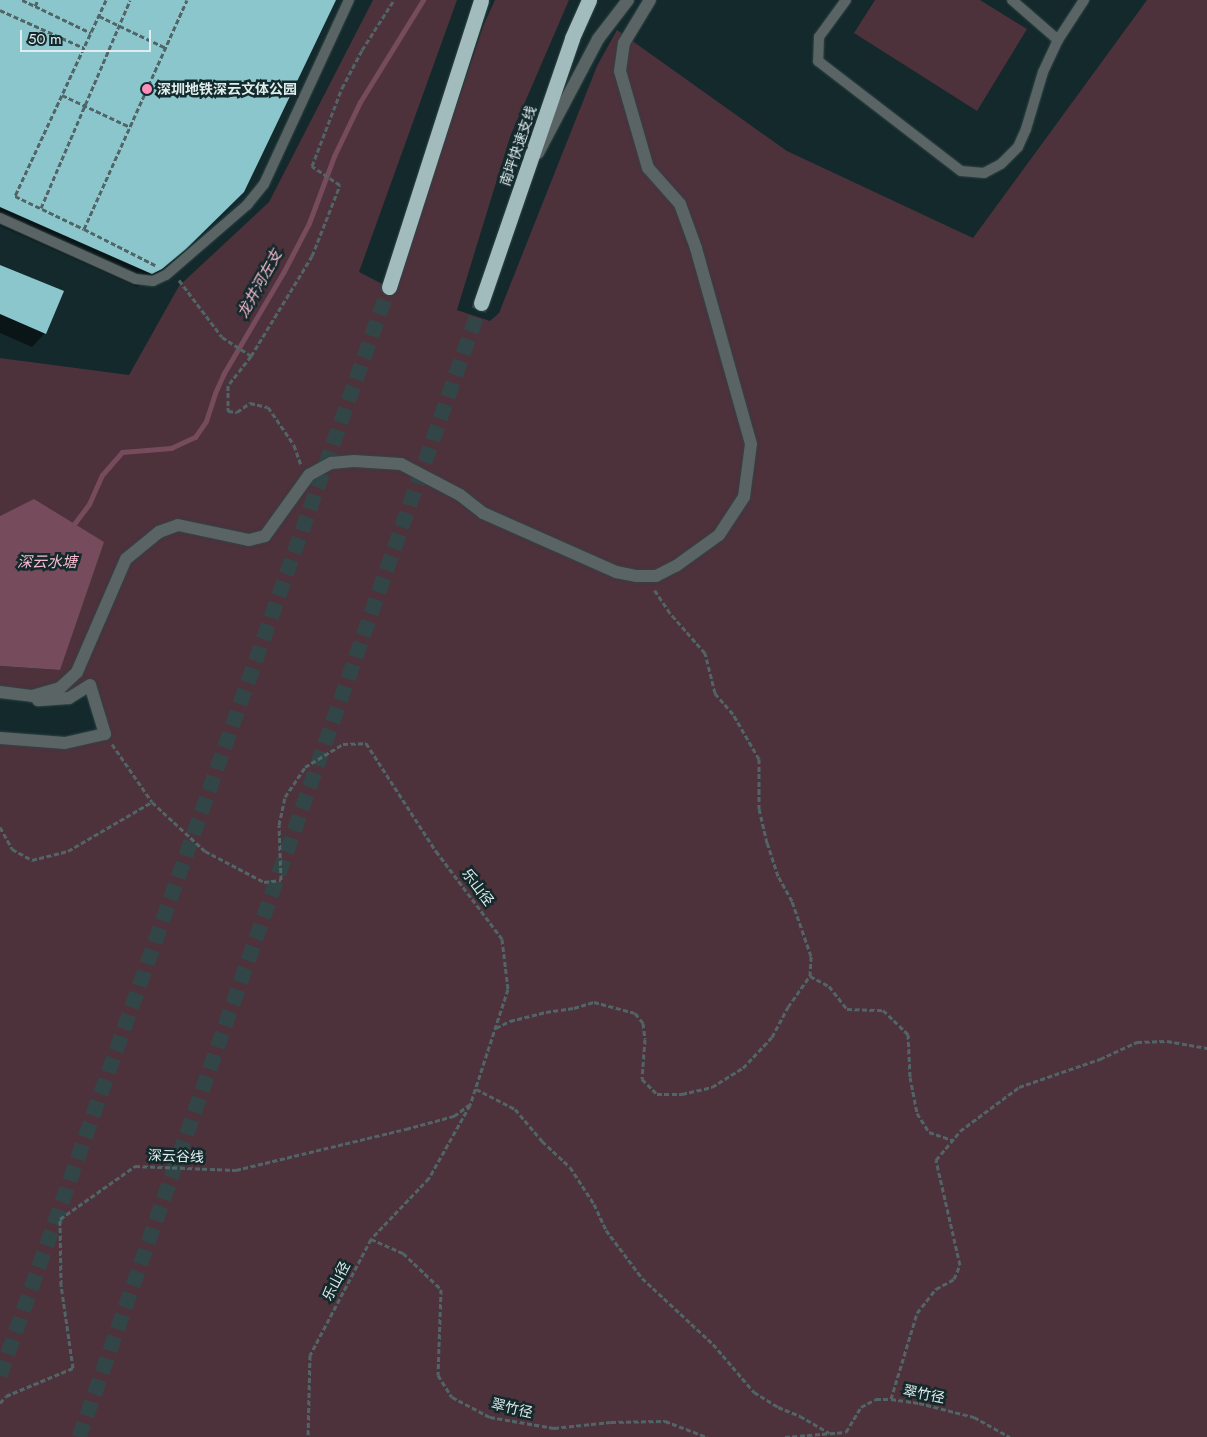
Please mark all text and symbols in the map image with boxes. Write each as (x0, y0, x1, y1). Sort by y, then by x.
scale bar (22, 20, 154, 52)
text: 50 m (28, 28, 62, 50)
place label: 深圳地铁深云文体公园 (157, 81, 297, 97)
marker: 深圳地铁深云文体公园 (141, 83, 153, 95)
street label: 南坪快速支线 (496, 104, 540, 188)
water label: 龙井河左支 (234, 247, 286, 321)
water label: 深云水塘 (17, 554, 77, 572)
street label: 乐山径 (459, 865, 497, 909)
street label: 深云谷线 (148, 1147, 204, 1165)
street label: 乐山径 (319, 1259, 353, 1303)
street label: 翠竹径 (902, 1382, 946, 1406)
street label: 翠竹径 (490, 1395, 534, 1421)

